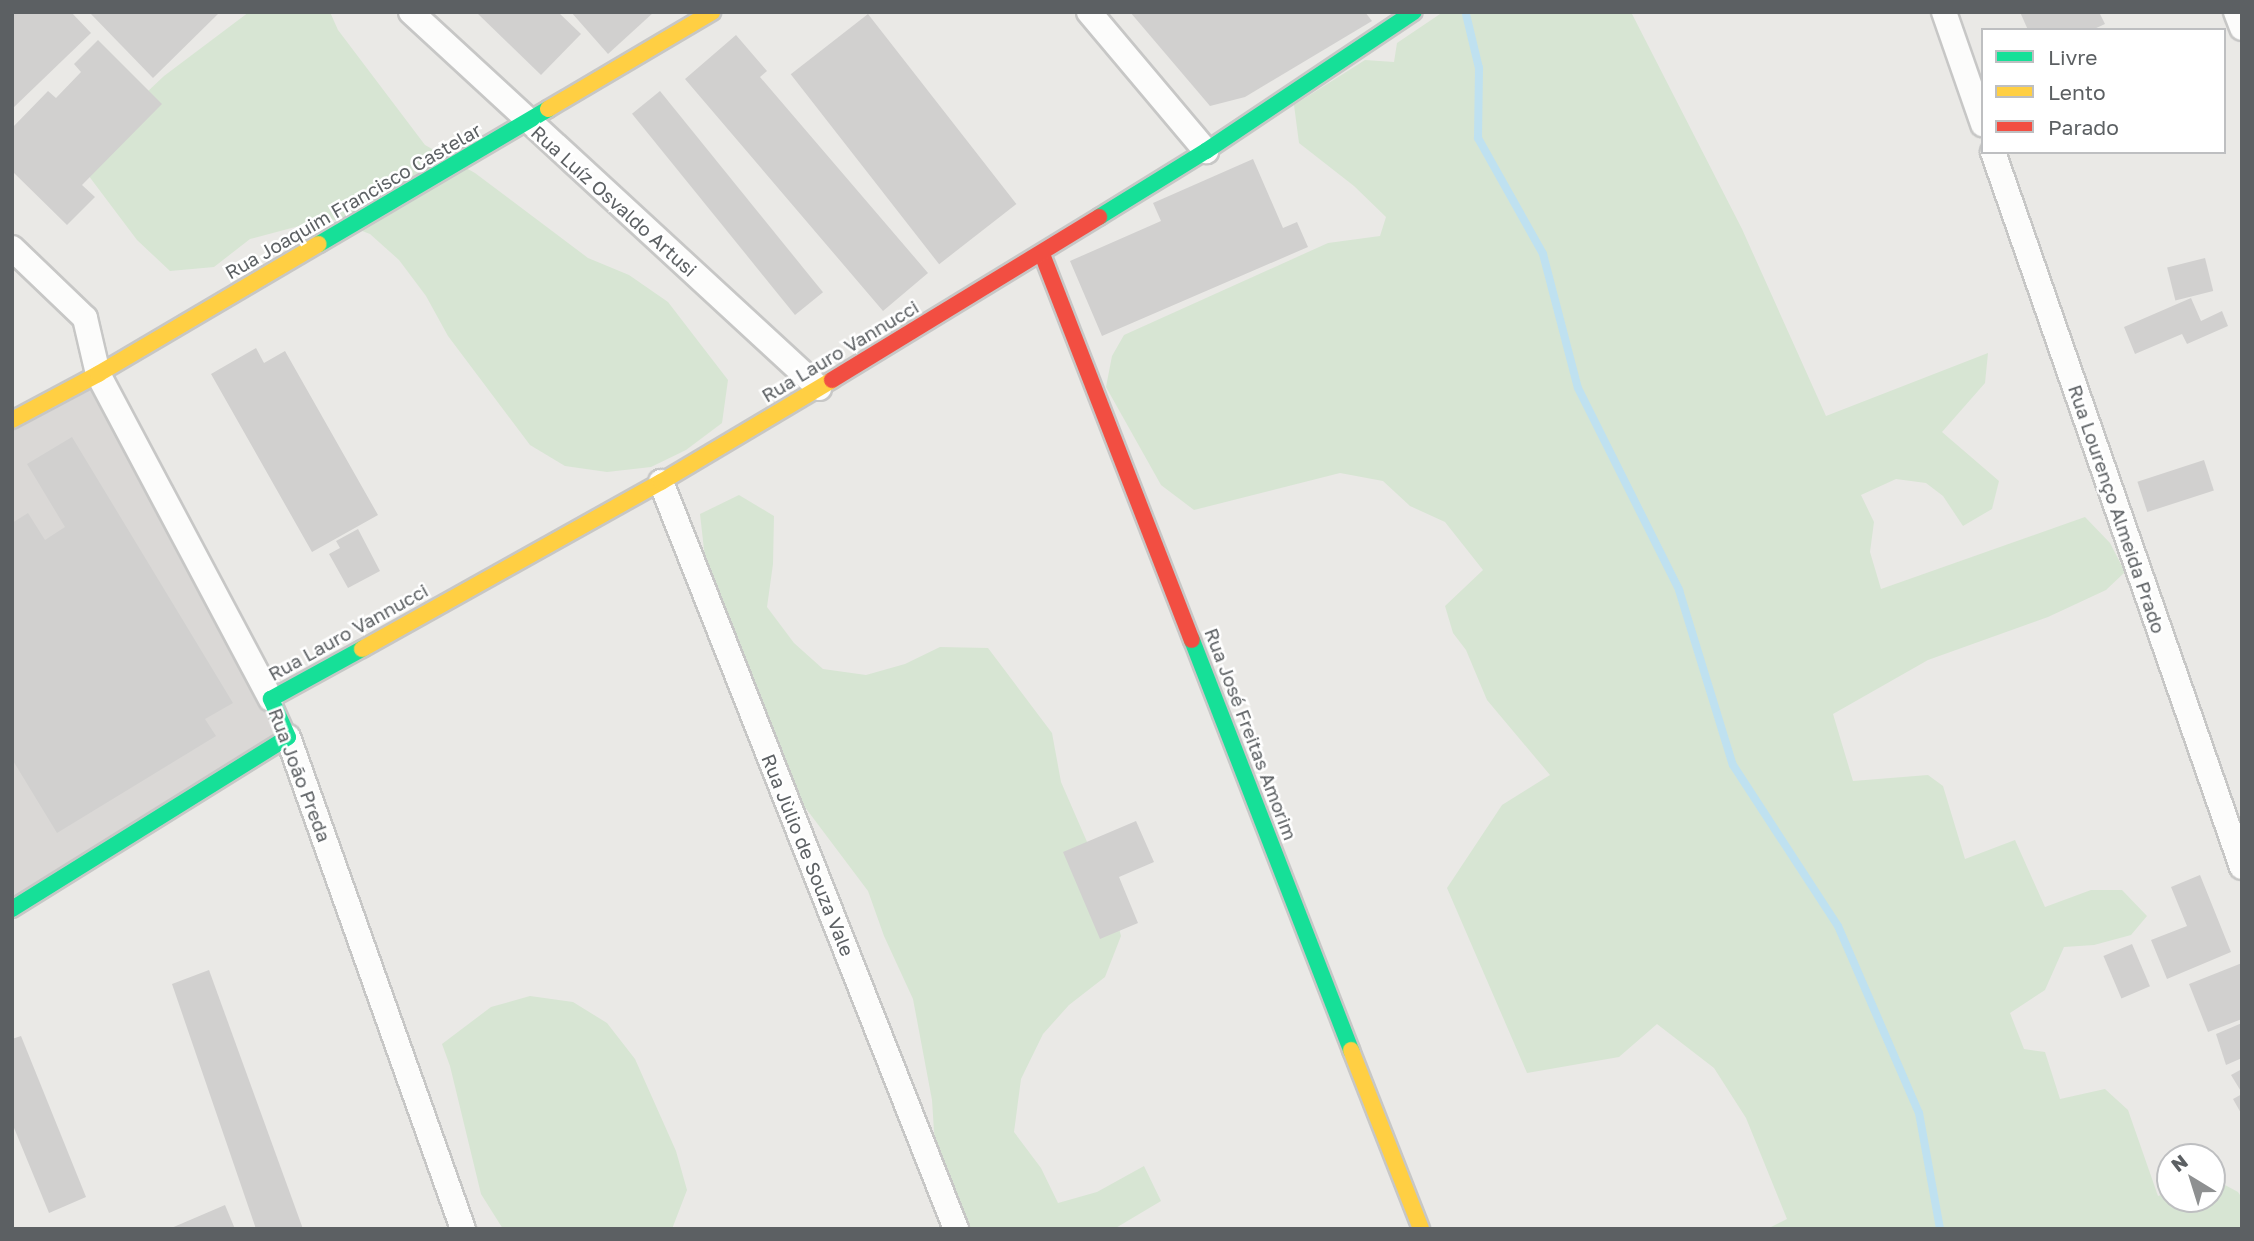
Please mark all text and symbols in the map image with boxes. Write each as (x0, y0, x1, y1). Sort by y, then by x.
legend (1981, 28, 2226, 154)
text: Livre (2048, 44, 2098, 70)
text: Lento (2048, 79, 2106, 105)
text: Parado (2048, 114, 2119, 140)
street label: Rua Joaquim Francisco Castelar (221, 118, 485, 284)
street label: Rua Luíz Osvaldo Artusi (527, 121, 701, 281)
street label: Rua Lauro Vannucci (757, 295, 923, 407)
street label: Rua Lourenço Almeida Prado (2064, 382, 2170, 636)
street label: Rua Lauro Vannucci (264, 579, 432, 685)
street label: Rua José Freitas Amorim (1200, 625, 1302, 843)
street label: Rua João Preda (264, 705, 336, 845)
street label: Rua Jùlio de Souza Vale (757, 751, 859, 959)
north arrow (2156, 1143, 2226, 1213)
text: N (2166, 1149, 2192, 1176)

